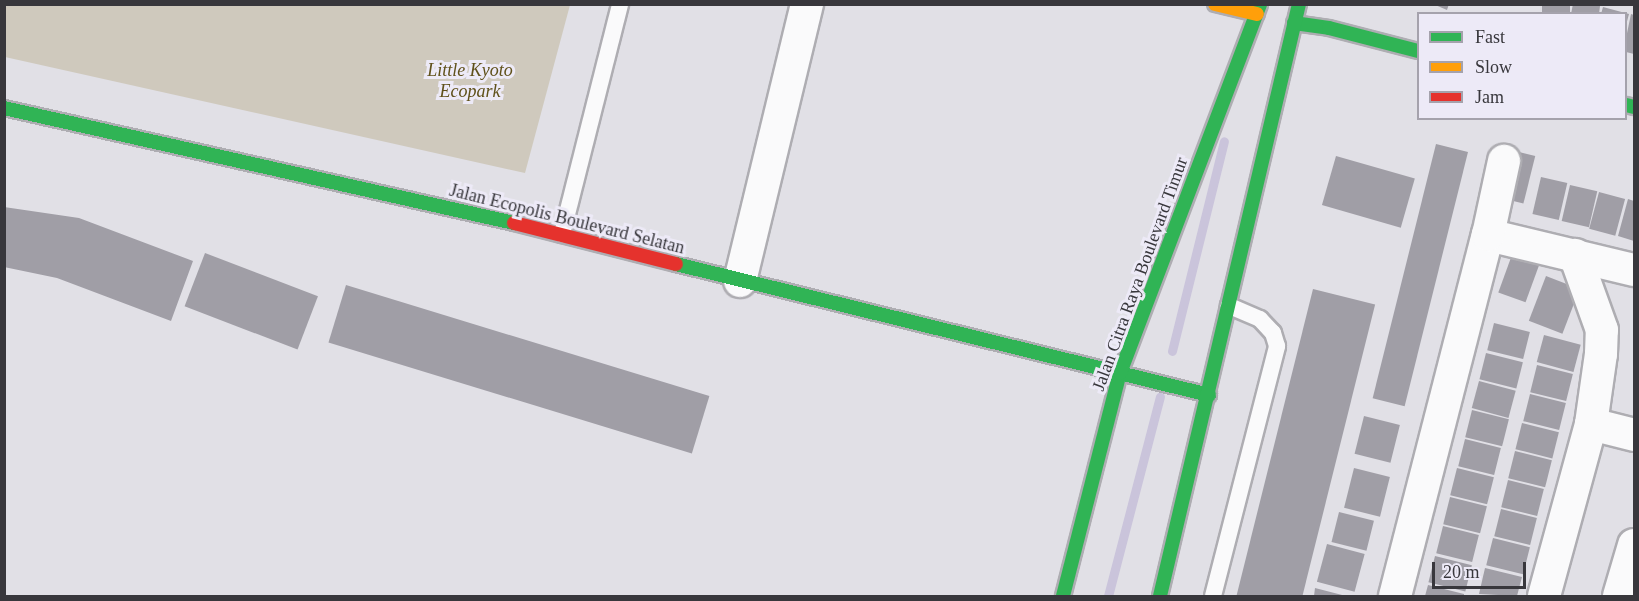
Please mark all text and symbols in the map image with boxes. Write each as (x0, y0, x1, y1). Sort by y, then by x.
legend (1417, 12, 1627, 120)
text: Fast (1475, 27, 1505, 47)
text: Slow (1475, 57, 1512, 77)
park label: Little Kyoto Ecopark (427, 60, 513, 103)
text: Jam (1475, 87, 1504, 107)
street label: Jalan Citra Raya Boulevard Timur (1088, 154, 1192, 394)
street label: Jalan Ecopolis Boulevard Selatan (447, 179, 687, 259)
scale bar (1435, 550, 1530, 588)
text: 20 m (1443, 562, 1480, 582)

